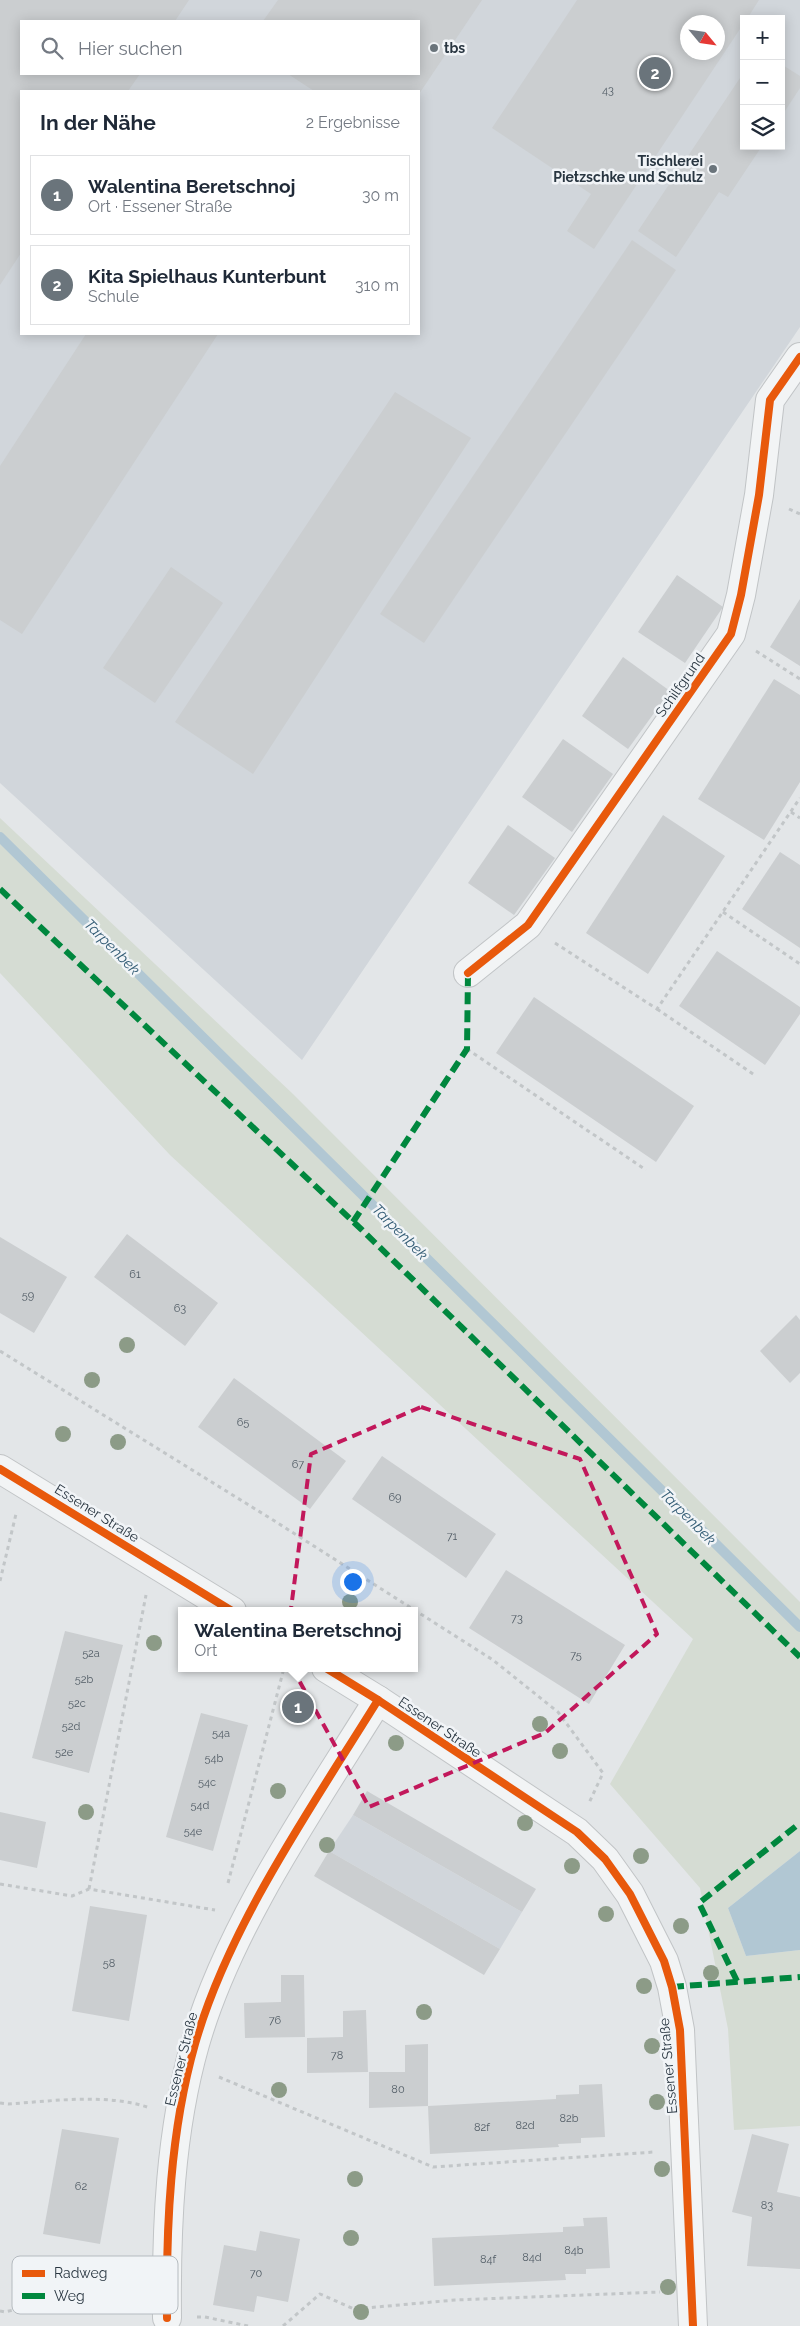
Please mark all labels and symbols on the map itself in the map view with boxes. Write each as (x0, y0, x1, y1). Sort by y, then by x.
north arrow (680, 15, 725, 60)
place label: tbs (444, 40, 465, 56)
marker: tbs (428, 42, 440, 54)
pin: 2 (639, 54, 671, 92)
house number: 43 (602, 84, 614, 97)
place label: Tischlerei Pietzschke und Schulz (553, 153, 703, 185)
marker: Tischlerei Pietzschke und Schulz (707, 163, 719, 175)
street label: Schilfgrund (652, 650, 708, 720)
water label: Tarpenbek (80, 915, 144, 979)
water label: Tarpenbek (368, 1200, 432, 1264)
house number: 61 (129, 1268, 141, 1281)
house number: 59 (22, 1289, 34, 1302)
house number: 63 (174, 1302, 186, 1315)
house number: 65 (237, 1416, 249, 1429)
house number: 67 (292, 1458, 304, 1471)
street label: Essener Straße (52, 1481, 142, 1545)
water label: Tarpenbek (656, 1485, 720, 1549)
house number: 69 (388, 1491, 402, 1504)
house number: 71 (447, 1530, 458, 1543)
your location (340, 1569, 366, 1595)
house number: 73 (511, 1612, 523, 1625)
house number: 52a (82, 1647, 100, 1660)
house number: 75 (570, 1649, 582, 1662)
house number: 52b (75, 1673, 93, 1686)
pin: 1 (282, 1688, 314, 1726)
street label: Essener Straße (396, 1693, 484, 1761)
house number: 52c (68, 1697, 86, 1710)
house number: 52d (62, 1720, 80, 1733)
house number: 54a (212, 1727, 230, 1740)
house number: 52e (55, 1746, 74, 1759)
house number: 54b (205, 1752, 224, 1765)
house number: 54c (198, 1776, 216, 1789)
house number: 54d (191, 1799, 210, 1812)
house number: 54e (184, 1825, 203, 1838)
house number: 58 (103, 1957, 115, 1970)
street label: Essener Straße (162, 2010, 200, 2108)
house number: 76 (269, 2014, 282, 2027)
street label: Essener Straße (656, 2017, 680, 2115)
house number: 78 (331, 2049, 343, 2062)
house number: 80 (391, 2083, 405, 2096)
house number: 82b (559, 2112, 579, 2125)
house number: 82d (515, 2119, 535, 2132)
house number: 82f (474, 2121, 490, 2134)
house number: 62 (75, 2180, 87, 2193)
house number: 83 (761, 2199, 773, 2212)
house number: 84b (564, 2244, 584, 2257)
house number: 84d (522, 2251, 542, 2264)
house number: 84f (480, 2253, 496, 2266)
legend (12, 2256, 178, 2314)
text: Radweg (54, 2265, 107, 2281)
house number: 70 (250, 2267, 263, 2280)
text: Weg (54, 2288, 85, 2304)

